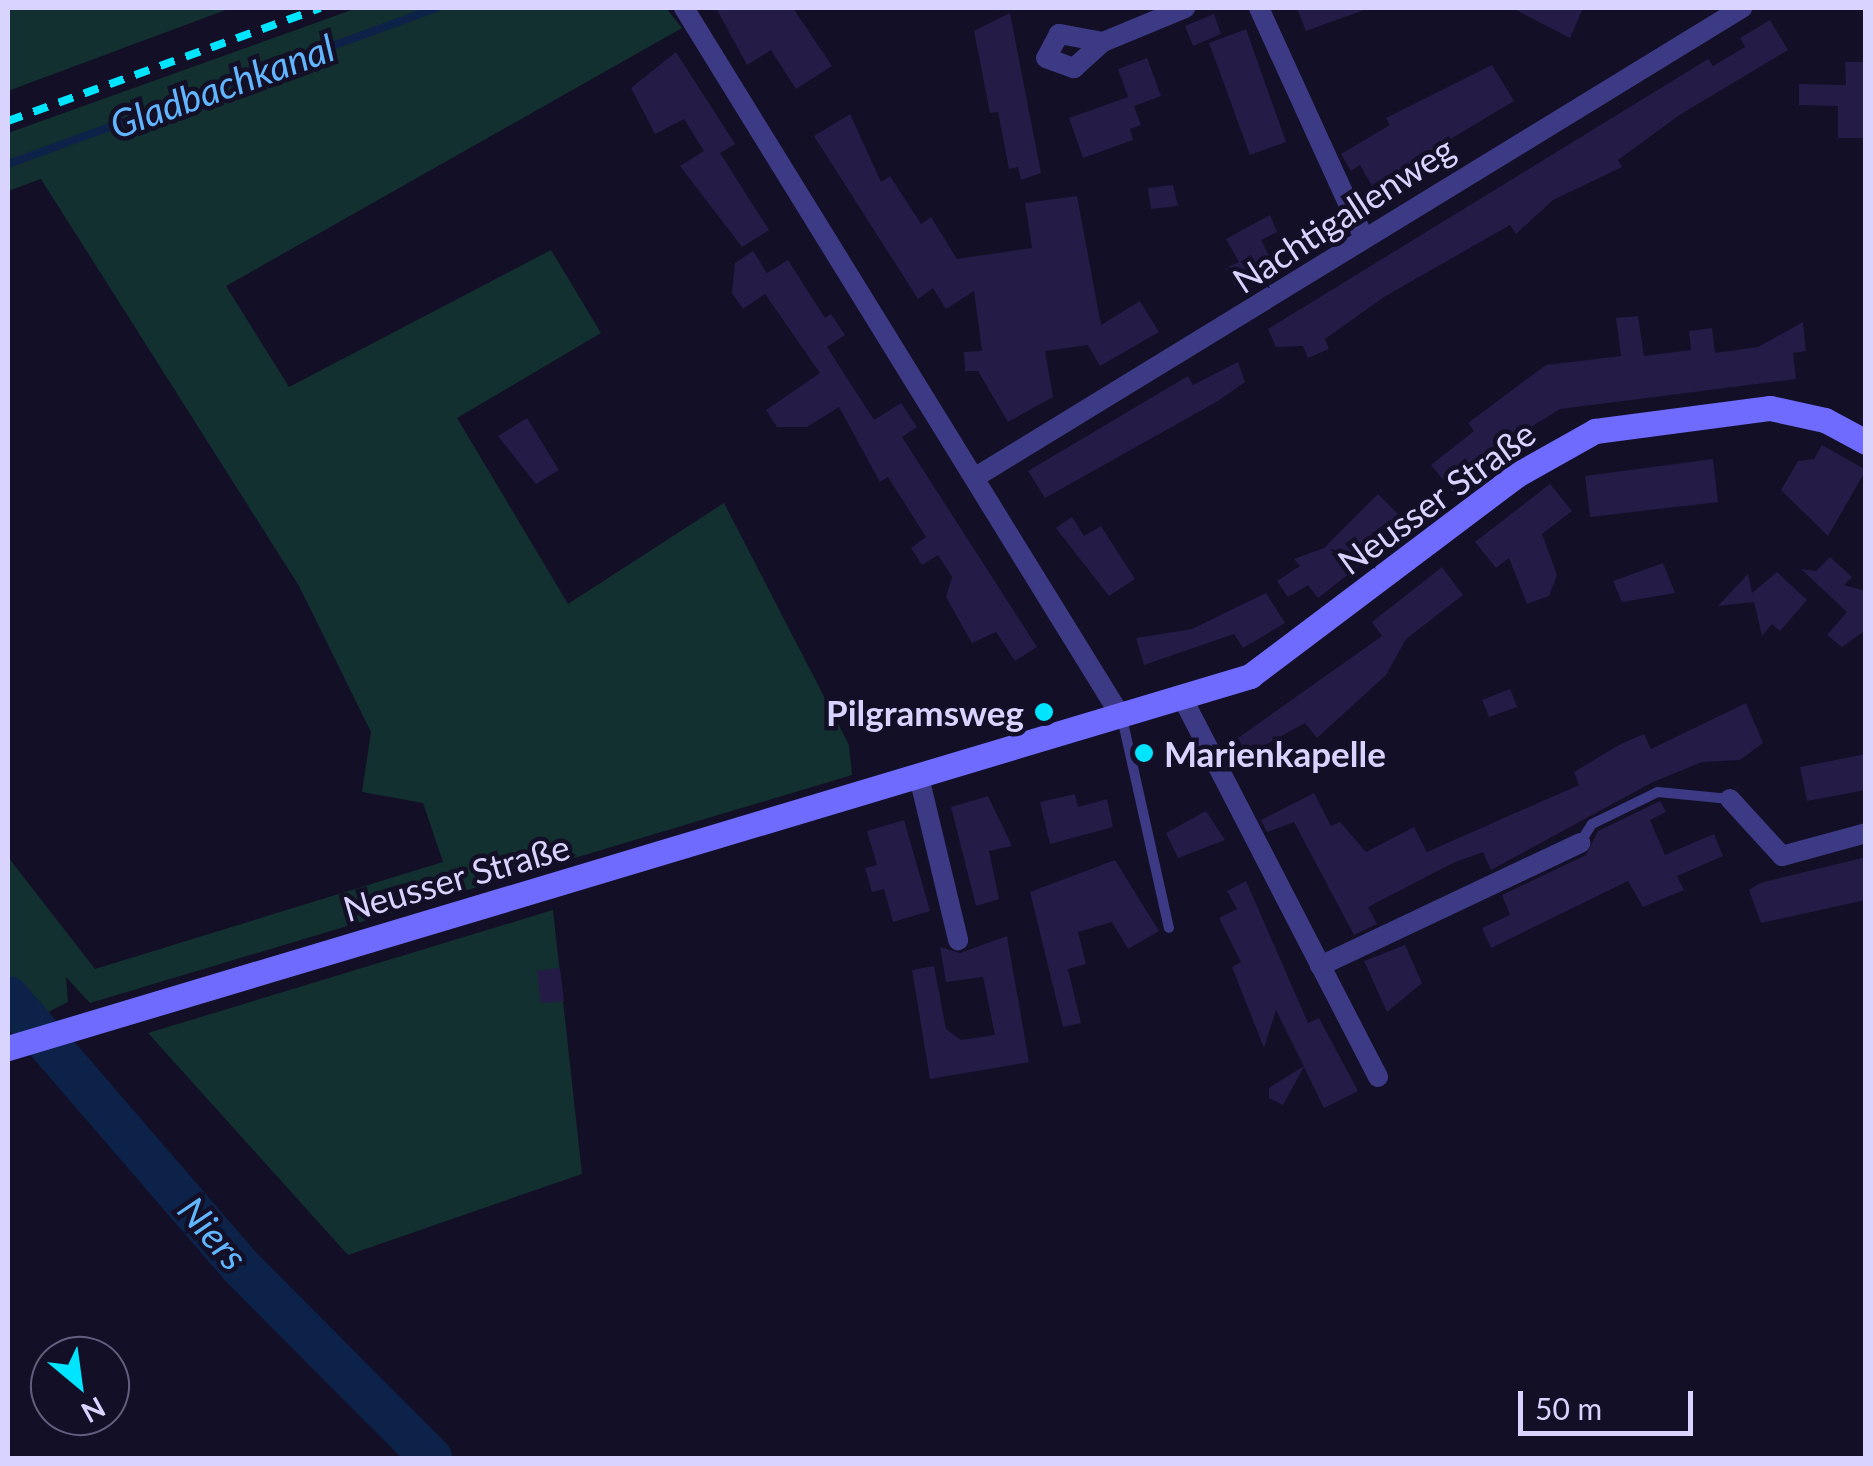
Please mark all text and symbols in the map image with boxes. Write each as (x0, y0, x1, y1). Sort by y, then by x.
water label: Gladbachkanal (104, 24, 340, 148)
street label: Nachtigallenweg (1225, 127, 1461, 301)
street label: Neusser Straße (1329, 411, 1543, 583)
place label: Pilgramsweg (826, 691, 1024, 733)
marker: Pilgramsweg (1033, 701, 1055, 723)
place label: Marienkapelle (1164, 732, 1386, 774)
marker: Marienkapelle (1133, 742, 1155, 764)
street label: Neusser Straße (338, 825, 574, 929)
water label: Niers (169, 1187, 257, 1279)
north arrow (30, 1336, 130, 1436)
scale bar (1523, 1371, 1698, 1433)
text: N (76, 1390, 111, 1431)
text: 50 m (1535, 1390, 1602, 1426)

